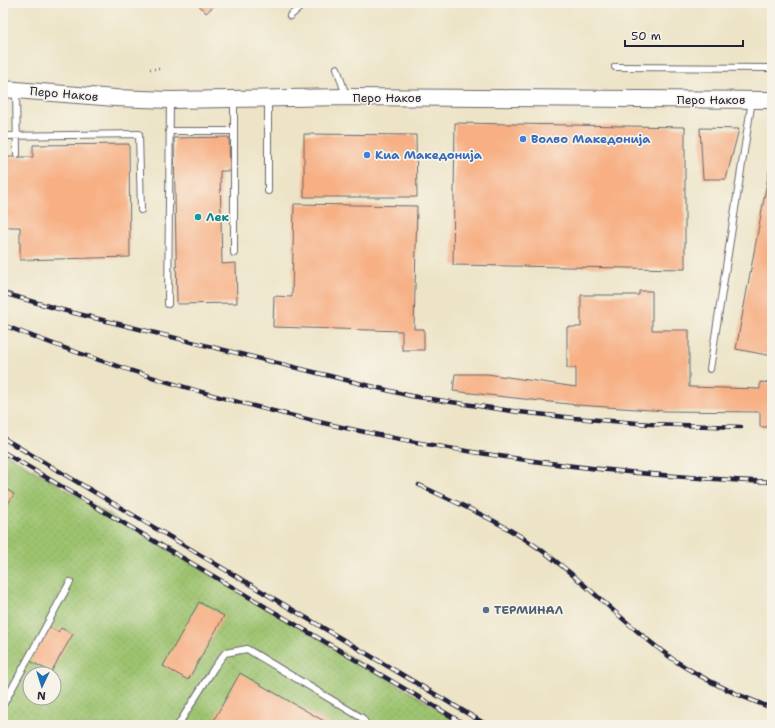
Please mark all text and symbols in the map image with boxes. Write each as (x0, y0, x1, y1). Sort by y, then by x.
scale bar (625, 22, 743, 48)
text: 50 m (631, 28, 661, 44)
street label: Перо Наков (29, 83, 99, 105)
street label: Перо Наков (353, 90, 421, 106)
street label: Перо Наков (677, 92, 745, 108)
place label: Волво Македонија (531, 131, 651, 147)
marker: Волво Македонија (518, 134, 528, 144)
place label: Киа Македонија (375, 147, 483, 163)
marker: Киа Македонија (362, 150, 372, 160)
place label: Лек (206, 209, 230, 225)
marker: Лек (193, 212, 203, 222)
place label: ТЕРМИНАЛ (494, 602, 563, 618)
marker: ТЕРМИНАЛ (481, 605, 491, 615)
north arrow (22, 666, 62, 706)
text: N (36, 688, 46, 703)

